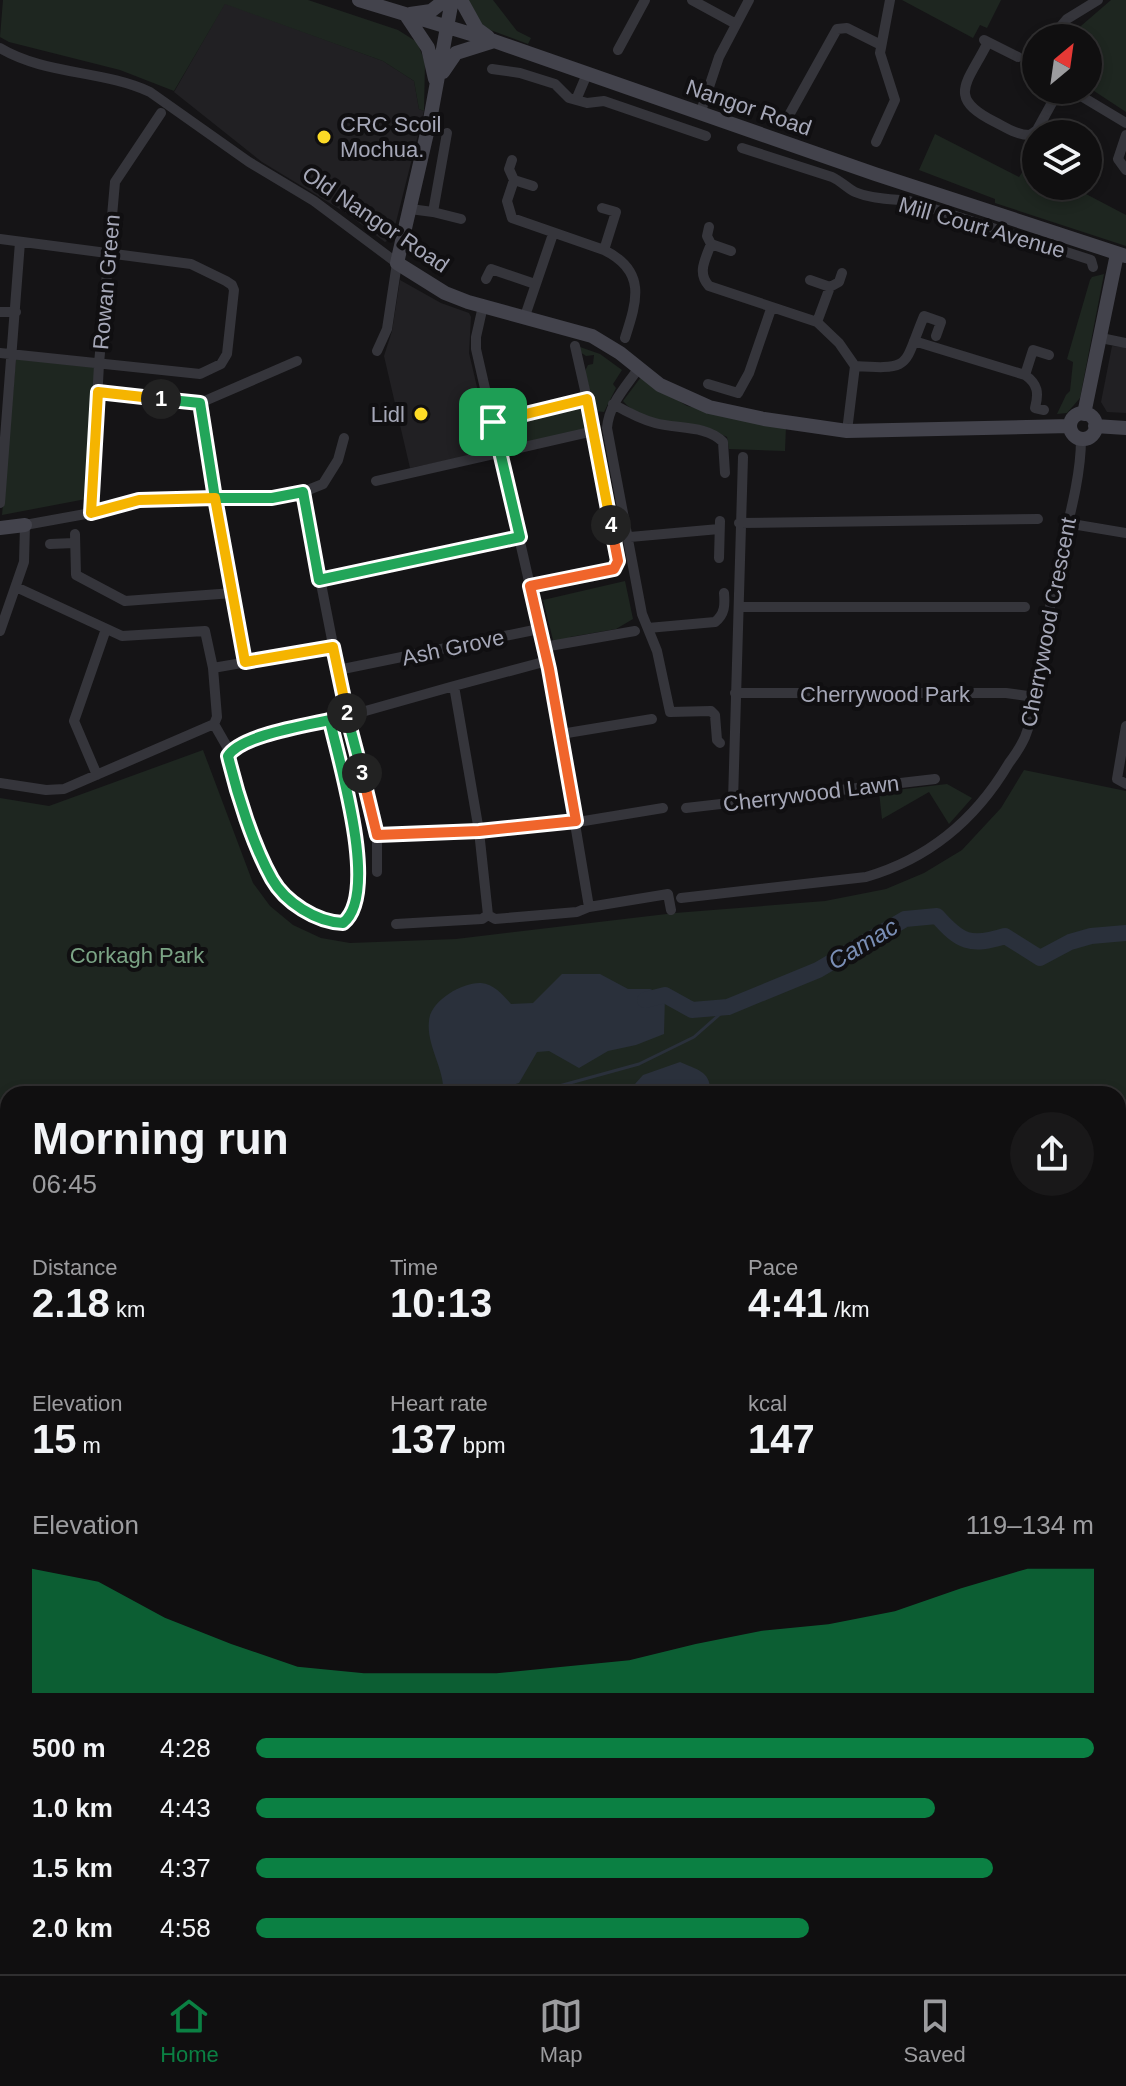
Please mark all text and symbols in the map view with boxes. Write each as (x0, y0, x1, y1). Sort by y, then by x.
north arrow (1022, 24, 1102, 104)
map controls (1022, 24, 1102, 200)
street label: Nangor Road (683, 74, 815, 141)
place label: CRC Scoil Mochua. (340, 112, 441, 162)
button: layers (1022, 120, 1102, 200)
marker: CRC Scoil Mochua. (315, 128, 333, 146)
street label: Old Nangor Road (298, 161, 454, 278)
street label: Mill Court Avenue (896, 192, 1068, 263)
street label: Rowan Green (88, 213, 125, 351)
pin: 1 (141, 379, 181, 419)
text: 1 (155, 386, 167, 411)
pin (459, 388, 527, 456)
icon: arrive (471, 400, 515, 444)
place label: Lidl (371, 402, 405, 427)
marker: Lidl (412, 405, 430, 423)
pin: 4 (591, 505, 631, 545)
text: 4 (605, 512, 617, 537)
street label: Cherrywood Crescent (1016, 515, 1081, 729)
street label: Ash Grove (400, 624, 507, 671)
street label: Cherrywood Park (800, 682, 971, 707)
pin: 2 (327, 693, 367, 733)
text: 2 (341, 700, 353, 725)
pin: 3 (342, 753, 382, 793)
text: 3 (356, 760, 368, 785)
street label: Cherrywood Lawn (722, 770, 901, 817)
water label: Camac (823, 912, 902, 975)
park label: Corkagh Park (70, 943, 205, 968)
button: share (1010, 1112, 1094, 1196)
text: Morning run (32, 1114, 289, 1163)
text: 06:45 (32, 1169, 97, 1199)
text: Distance (32, 1255, 118, 1280)
text: Time (390, 1255, 438, 1280)
text: Pace (748, 1255, 798, 1280)
text: 2.18 (32, 1281, 110, 1325)
text: 10:13 (390, 1281, 492, 1325)
text: 4:41 (748, 1281, 828, 1325)
text: km (110, 1297, 145, 1322)
text: /km (828, 1297, 870, 1322)
text: Elevation (32, 1391, 123, 1416)
text: Heart rate (390, 1391, 488, 1416)
text: kcal (748, 1391, 787, 1416)
text: 15 (32, 1417, 77, 1461)
text: 137 (390, 1417, 457, 1461)
text: 147 (748, 1417, 815, 1461)
text: m (77, 1433, 101, 1458)
text: bpm (457, 1433, 506, 1458)
text: Elevation (32, 1510, 139, 1540)
text: 119–134 m (966, 1510, 1094, 1540)
text: 500 m (32, 1733, 106, 1763)
text: 4:28 (160, 1733, 211, 1763)
text: 1.0 km (32, 1793, 113, 1823)
text: 4:43 (160, 1793, 211, 1823)
text: 1.5 km (32, 1853, 113, 1883)
text: 4:37 (160, 1853, 211, 1883)
text: 2.0 km (32, 1913, 113, 1943)
text: 4:58 (160, 1913, 211, 1943)
tab: Home (160, 1994, 219, 2068)
tab: Map (539, 1994, 583, 2068)
tab: Saved (903, 1994, 966, 2068)

